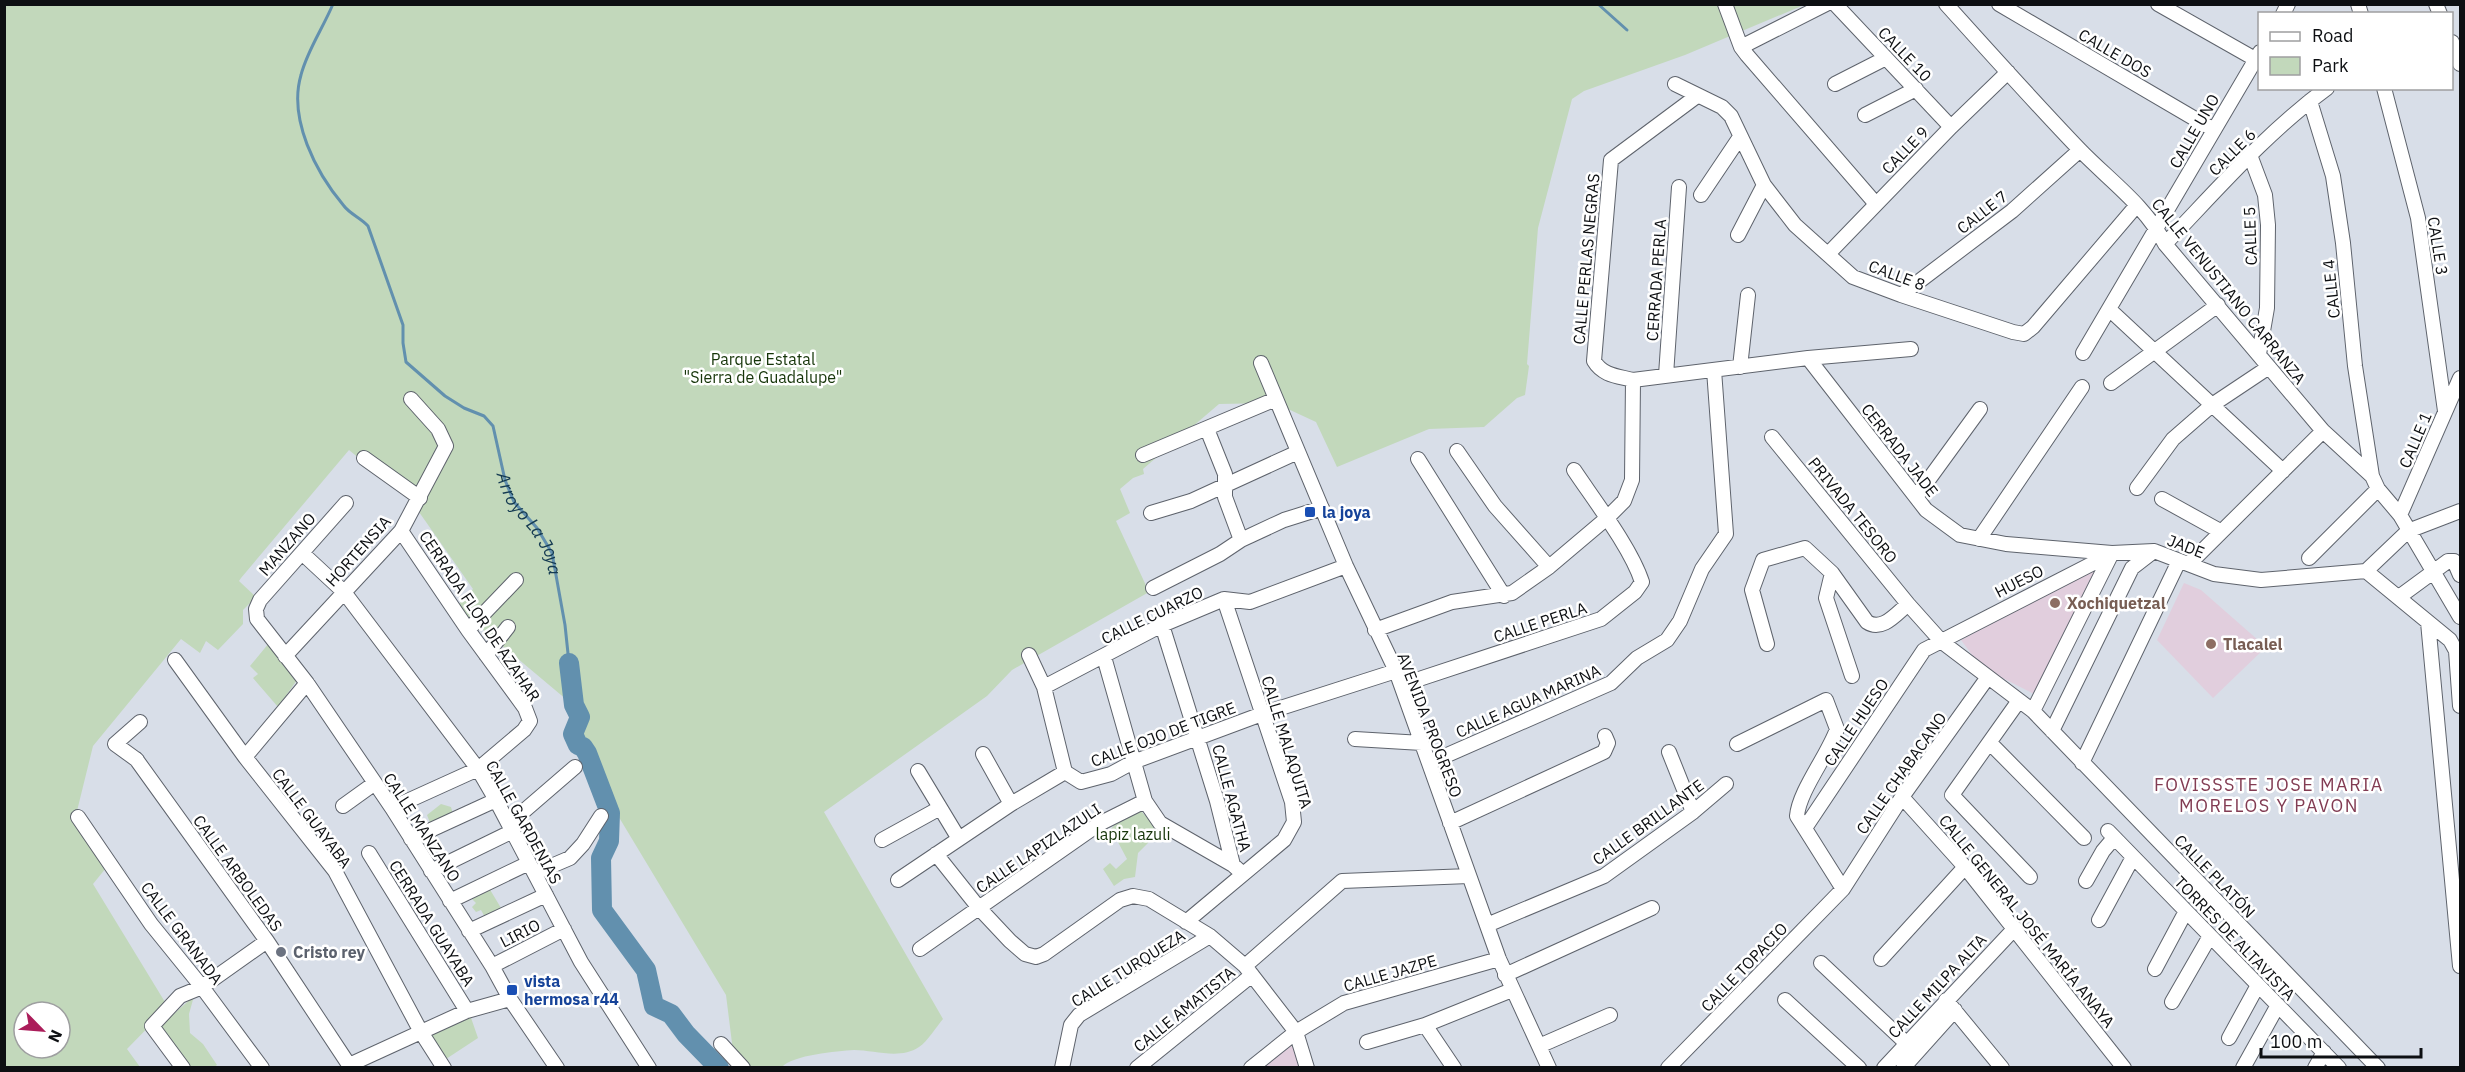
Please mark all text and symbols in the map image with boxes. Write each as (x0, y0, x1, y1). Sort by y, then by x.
legend (2258, 12, 2453, 90)
street label: CALLE 10 (1874, 22, 1936, 86)
street label: CALLE DOS (2075, 24, 2155, 82)
text: Road (2312, 24, 2353, 47)
text: Park (2312, 54, 2349, 77)
street label: CALLE UNO (2165, 90, 2223, 172)
street label: CALLE 9 (1877, 122, 1933, 178)
street label: CALLE 6 (2204, 124, 2260, 180)
street label: CALLE PERLAS NEGRAS (1569, 173, 1603, 345)
street label: CALLE 7 (1953, 186, 2011, 238)
street label: CALLE VENUSTIANO CARRANZA (2148, 194, 2310, 388)
street label: CALLE 5 (2239, 206, 2261, 266)
street label: CALLE 3 (2424, 215, 2452, 277)
street label: CERRADA PERLA (1642, 218, 1670, 342)
street label: CALLE 8 (1866, 256, 1928, 294)
street label: CALLE 4 (2318, 259, 2344, 319)
park label: Parque Estatal "Sierra de Guadalupe" (683, 349, 843, 387)
street label: CERRADA JADE (1857, 399, 1943, 501)
street label: CALLE 1 (2394, 409, 2436, 471)
street label: PRIVADA TESORO (1804, 453, 1902, 567)
water label: Arroyo La Joya (492, 469, 567, 577)
place label: la joya (1322, 502, 1371, 522)
marker: la joya (1303, 505, 1317, 519)
street label: MANZANO (254, 508, 320, 580)
street label: HORTENSIA (321, 512, 395, 590)
street label: CERRADA FLOR DE AZAHAR (415, 527, 545, 705)
street label: JADE (2164, 530, 2208, 562)
street label: HUESO (1991, 560, 2047, 602)
street label: CALLE CUARZO (1098, 582, 1206, 648)
place label: Xochiquetzal (2067, 593, 2166, 613)
marker: Xochiquetzal (2048, 596, 2062, 610)
street label: CALLE PERLA (1491, 597, 1589, 647)
place label: Tlacalel (2223, 634, 2283, 654)
marker: Tlacalel (2204, 637, 2218, 651)
street label: AVENIDA PROGRESO (1393, 650, 1467, 800)
street label: CALLE AGUA MARINA (1452, 660, 1604, 742)
street label: CALLE MALAQUITA (1257, 673, 1317, 811)
street label: CALLE HUESO (1819, 674, 1893, 770)
street label: CALLE OJO DE TIGRE (1088, 697, 1238, 771)
street label: CALLE CHABACANO (1852, 708, 1950, 838)
street label: CALLE AGATHA (1208, 742, 1256, 854)
street label: CALLE GARDENIAS (482, 757, 566, 887)
street label: CALLE GUAYABA (268, 764, 356, 872)
street label: CALLE MANZANO (379, 769, 465, 885)
district label: FOVISSSTE JOSE MARIA MORELOS Y PAVON (2154, 773, 2384, 817)
street label: CALLE BRILLANTE (1588, 775, 1708, 869)
street label: CALLE LAPIZLAZULI (972, 799, 1104, 897)
street label: CALLE GENERAL JOSÉ MARÍA ANAYA (1935, 810, 2120, 1032)
street label: CALLE ARBOLEDAS (189, 811, 287, 935)
park label: lapiz lazuli (1095, 824, 1171, 844)
street label: CALLE PLATÓN (2170, 829, 2260, 922)
street label: CERRADA GUAYABA (385, 856, 479, 990)
street label: TORRES DE ALTAVISTA (2170, 872, 2300, 1004)
street label: CALLE GRANADA (137, 878, 227, 988)
street label: LIRIO (497, 914, 543, 952)
street label: CALLE TOPACIO (1696, 918, 1792, 1016)
street label: CALLE TURQUEZA (1067, 925, 1189, 1011)
street label: CALLE MILPA ALTA (1884, 930, 1990, 1042)
place label: Cristo rey (293, 942, 366, 962)
marker: Cristo rey (274, 945, 288, 959)
street label: CALLE JAZPE (1341, 950, 1439, 996)
street label: CALLE AMATISTA (1129, 962, 1239, 1056)
place label: vista hermosa r44 (524, 971, 619, 1009)
marker: vista hermosa r44 (505, 983, 519, 997)
north arrow (12, 1000, 72, 1060)
scale bar (2261, 1021, 2422, 1059)
text: N (44, 1027, 67, 1046)
text: 100 m (2270, 1030, 2322, 1053)

